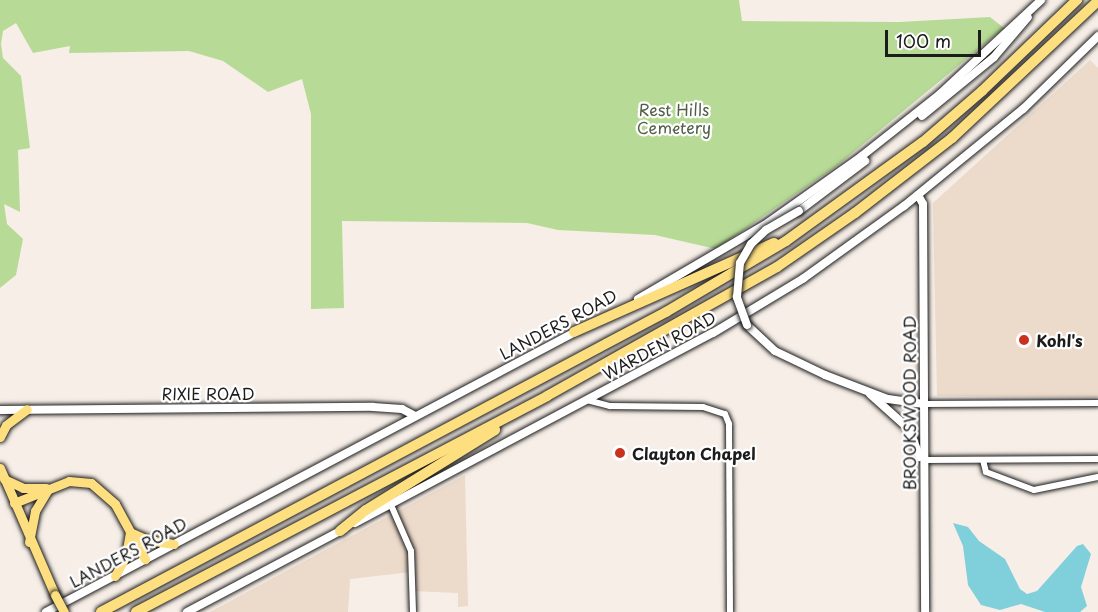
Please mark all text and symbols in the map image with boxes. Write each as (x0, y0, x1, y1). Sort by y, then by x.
scale bar (888, 18, 984, 56)
text: 100 m (896, 27, 951, 54)
park label: Rest Hills Cemetery (637, 99, 711, 137)
street label: LANDERS ROAD (495, 285, 621, 363)
street label: WARDEN ROAD (598, 307, 720, 383)
street label: BROOKSWOOD ROAD (899, 315, 919, 491)
place label: Kohl's (1036, 330, 1083, 350)
marker: Kohl's (1017, 333, 1031, 347)
street label: RIXIE ROAD (161, 383, 255, 403)
place label: Clayton Chapel (632, 443, 756, 463)
marker: Clayton Chapel (613, 446, 627, 460)
street label: LANDERS ROAD (65, 513, 191, 591)

